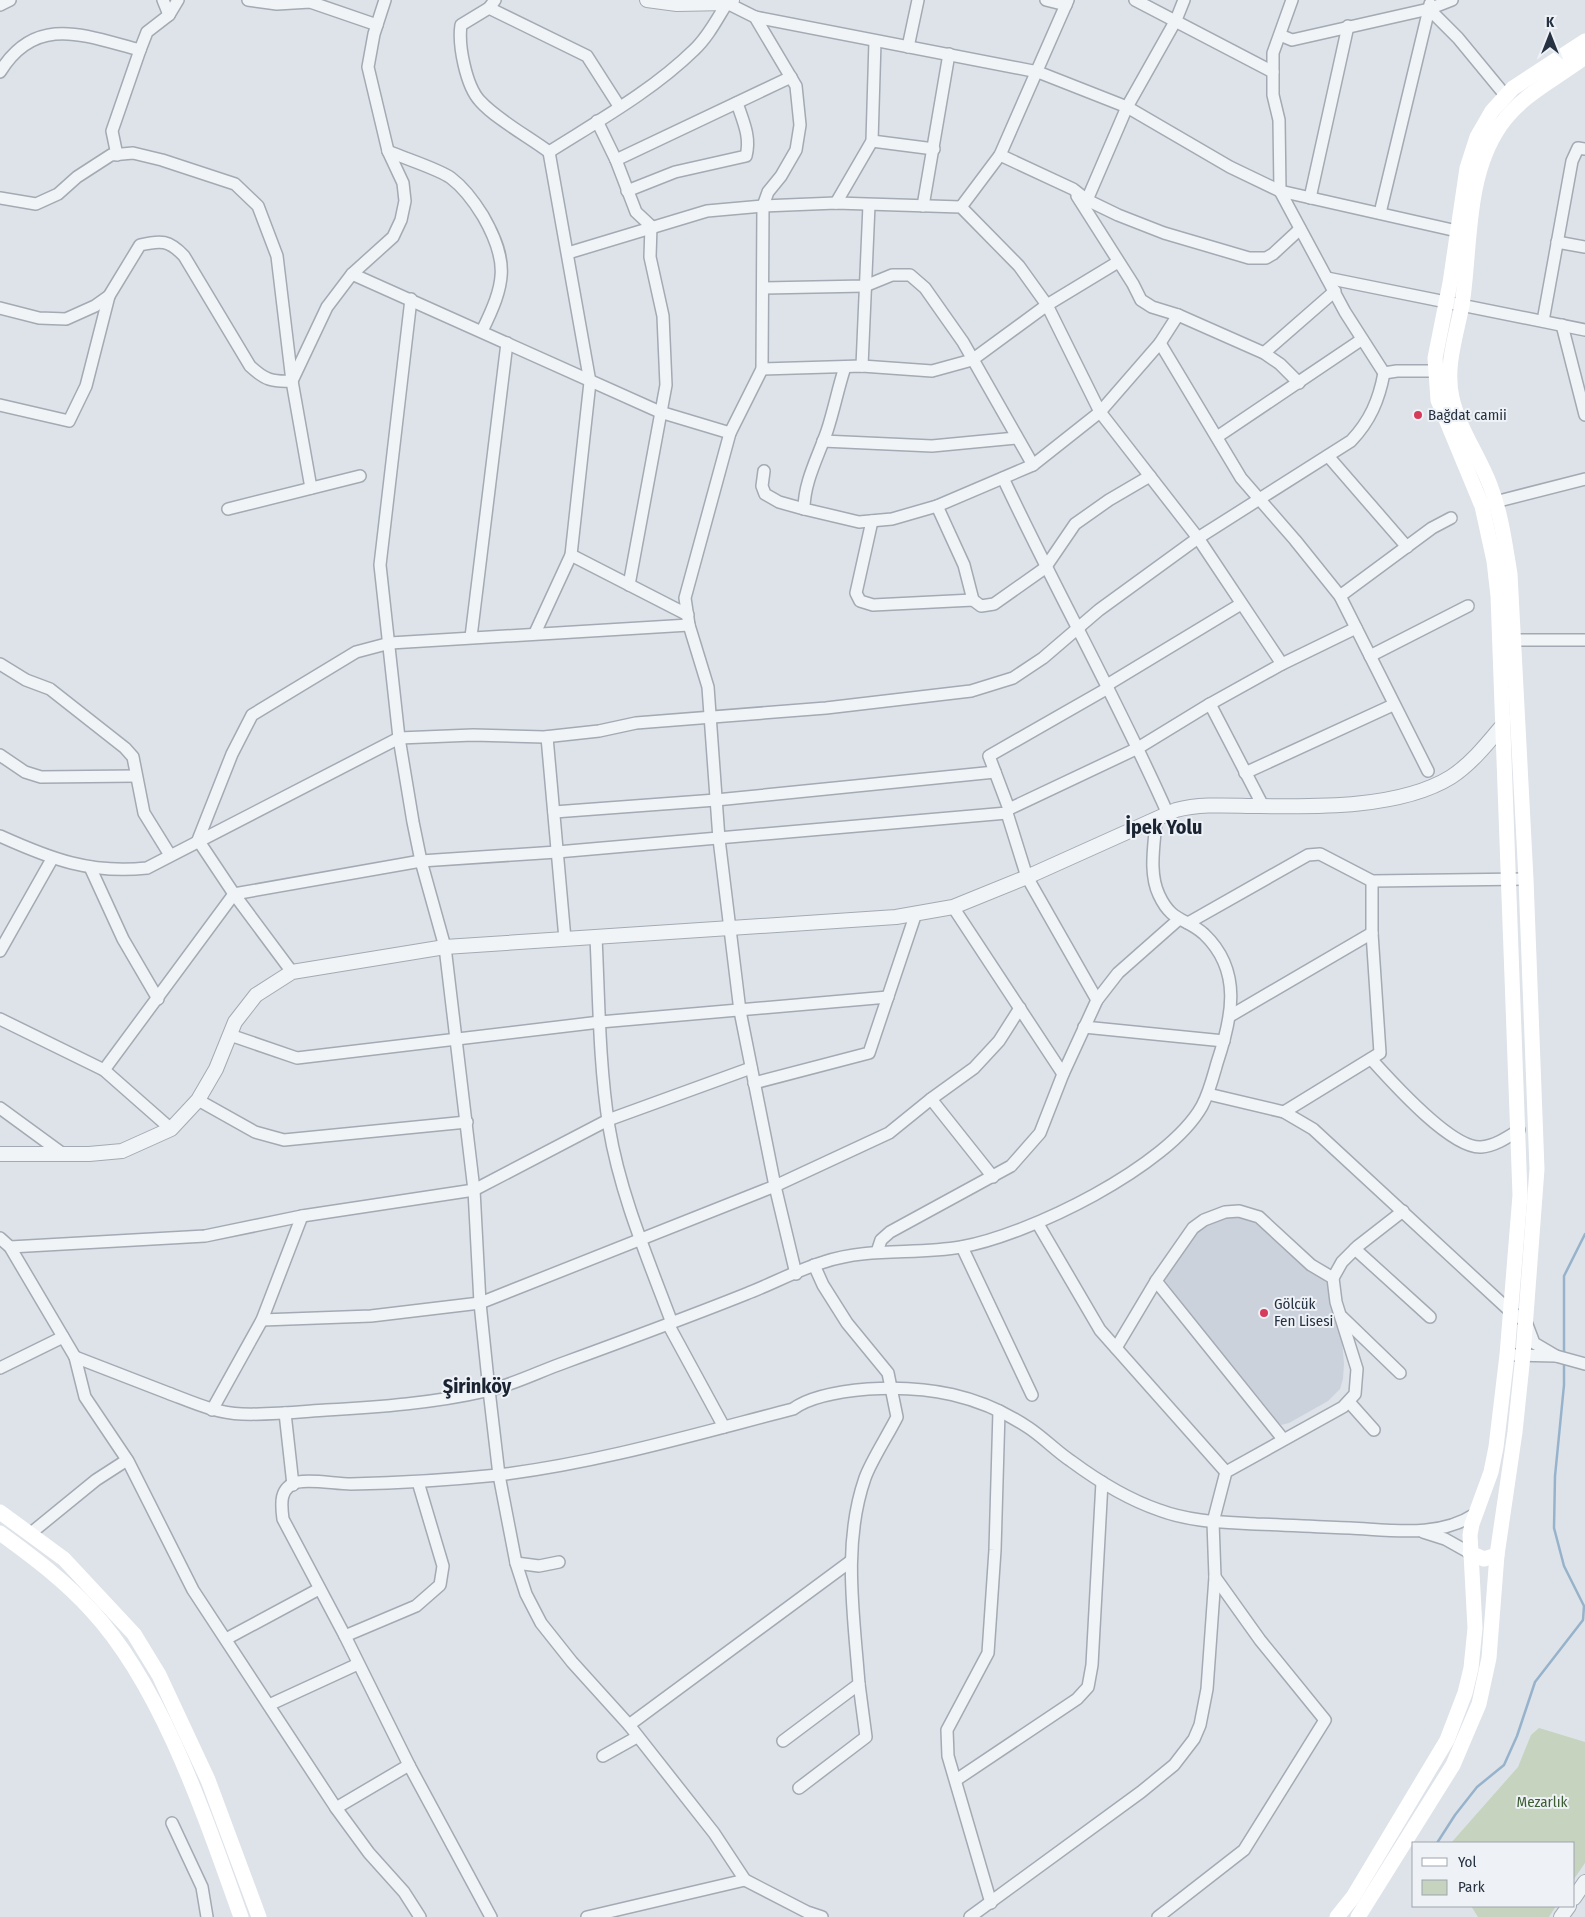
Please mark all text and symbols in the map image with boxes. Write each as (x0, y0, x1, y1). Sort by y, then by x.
north arrow (1525, 10, 1575, 60)
text: K (1546, 14, 1555, 31)
place label: Bağdat camii (1428, 406, 1507, 424)
marker: Bağdat camii (1412, 409, 1424, 421)
district label: İpek Yolu (1126, 815, 1202, 839)
place label: Gölcük Fen Lisesi (1274, 1295, 1333, 1330)
marker: Gölcük Fen Lisesi (1258, 1307, 1270, 1319)
district label: Şirinköy (443, 1374, 512, 1399)
park label: Mezarlık (1516, 1793, 1568, 1811)
legend (1412, 1842, 1575, 1907)
text: Yol (1458, 1853, 1476, 1871)
text: Park (1458, 1878, 1485, 1896)

